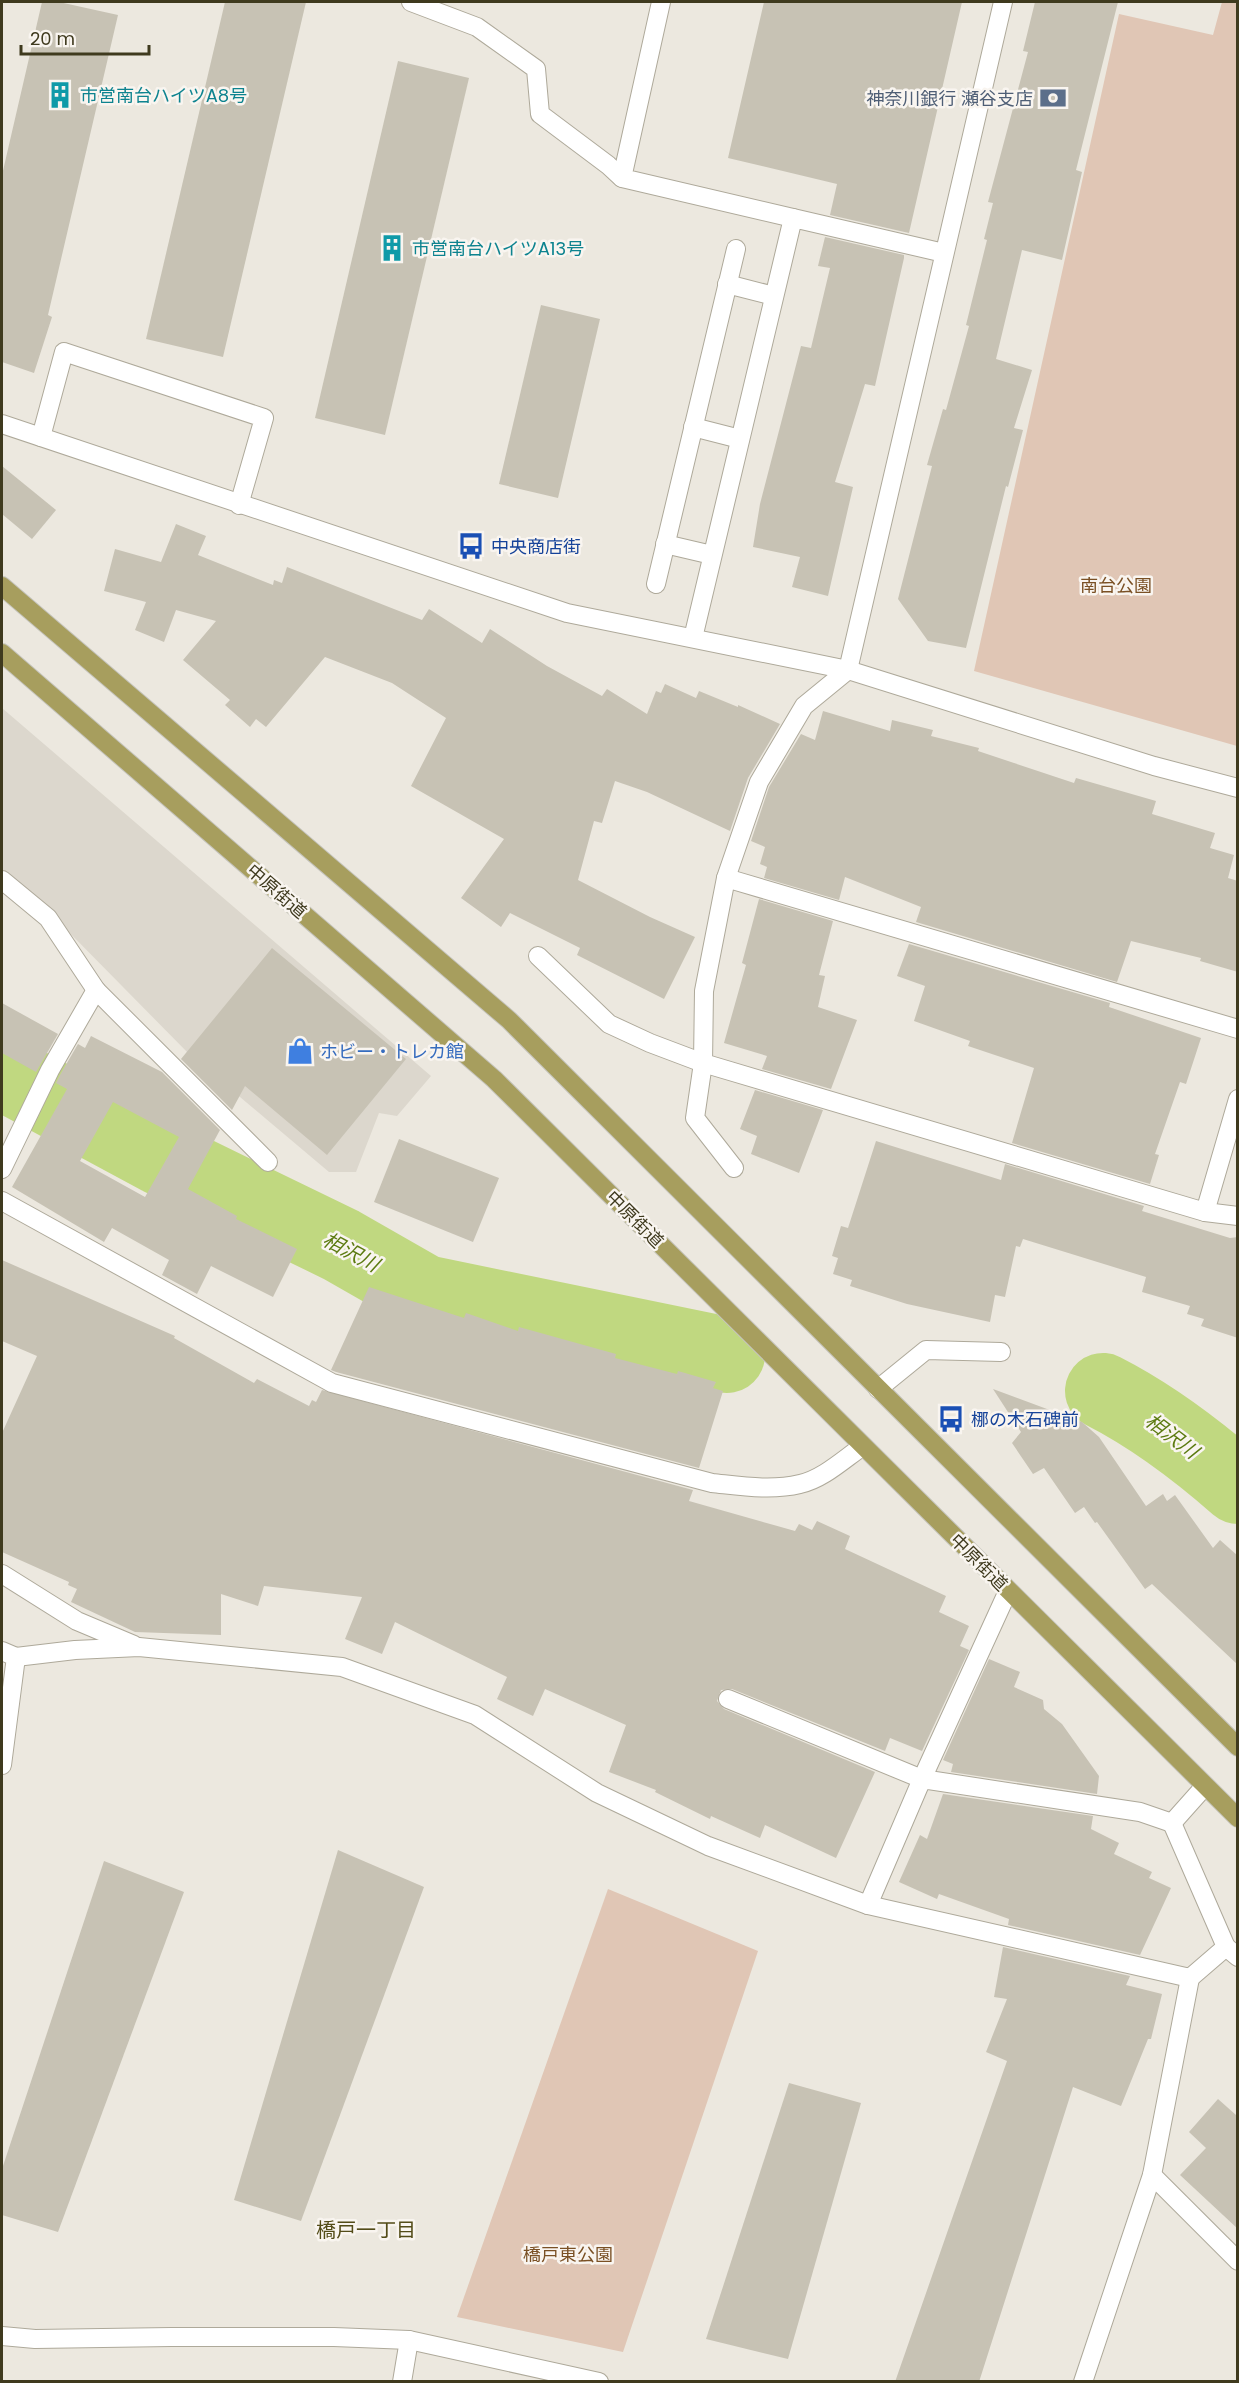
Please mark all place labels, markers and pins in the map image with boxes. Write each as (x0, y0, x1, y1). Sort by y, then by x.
building icon: 市営南台ハイツA8号 (45, 80, 75, 110)
place label: 市営南台ハイツA8号 (80, 83, 247, 108)
bank icon: 神奈川銀行 瀬谷支店 (1038, 83, 1068, 113)
place label: 神奈川銀行 瀬谷支店 (866, 86, 1033, 111)
building icon: 市営南台ハイツA13号 (377, 233, 407, 263)
place label: 市営南台ハイツA13号 (412, 236, 584, 261)
bus stop icon: 中央商店街 (456, 531, 486, 561)
place label: 中央商店街 (491, 534, 581, 559)
shop icon: ホビー・トレカ館 (285, 1036, 315, 1066)
place label: ホビー・トレカ館 (320, 1039, 464, 1064)
bus stop icon: 梛の木石碑前 (936, 1404, 966, 1434)
place label: 梛の木石碑前 (971, 1407, 1079, 1432)

